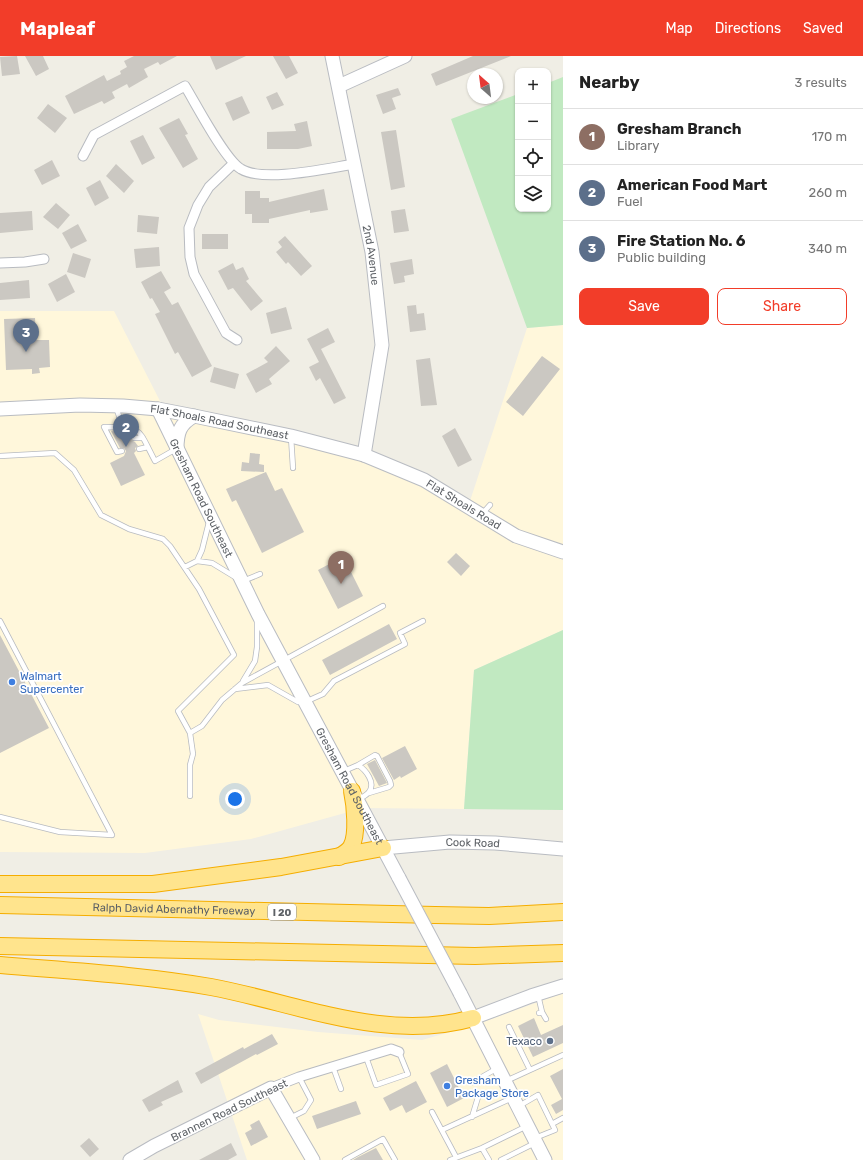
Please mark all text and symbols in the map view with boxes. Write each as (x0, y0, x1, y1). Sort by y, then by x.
text: Mapleaf (20, 17, 95, 40)
text: Map (666, 20, 693, 37)
text: Directions (715, 20, 781, 37)
text: Saved (803, 20, 843, 37)
north arrow (467, 68, 503, 104)
map controls (515, 68, 551, 212)
button: + (515, 68, 551, 104)
text: Nearby (579, 72, 640, 92)
text: 3 results (795, 75, 847, 90)
button: − (515, 104, 551, 140)
text: Gresham Branch (617, 120, 742, 138)
text: 1 (589, 129, 595, 144)
text: 170 m (812, 129, 847, 144)
text: Library (617, 138, 659, 153)
button: locate (515, 140, 551, 176)
button: layers (515, 176, 551, 212)
text: American Food Mart (617, 176, 767, 194)
text: 2 (588, 185, 596, 200)
text: 260 m (809, 185, 847, 200)
text: Fuel (617, 194, 643, 209)
street label: 2nd Avenue (360, 224, 382, 286)
text: Fire Station No. 6 (617, 232, 746, 250)
text: 3 (588, 241, 596, 256)
text: 340 m (808, 241, 847, 256)
text: Public building (617, 250, 706, 265)
button: Save (579, 288, 709, 325)
button: Share (717, 288, 847, 325)
pin: 3 (13, 319, 39, 352)
street label: Flat Shoals Road Southeast (150, 402, 290, 442)
pin: 2 (113, 414, 139, 447)
street label: Gresham Road Southeast (167, 437, 236, 560)
street label: Flat Shoals Road (424, 477, 503, 532)
pin: 1 (328, 551, 354, 584)
place label: Walmart Supercenter (20, 670, 85, 696)
marker: Walmart Supercenter (7, 677, 17, 687)
street label: Gresham Road Southeast (313, 726, 386, 847)
your location (225, 789, 245, 809)
street label: Cook Road (445, 836, 500, 850)
street label: Ralph David Abernathy Freeway (92, 901, 255, 918)
road number: I 20 (268, 904, 296, 920)
place label: Texaco (506, 1035, 542, 1048)
marker: Texaco (545, 1036, 555, 1046)
place label: Gresham Package Store (455, 1074, 529, 1100)
street label: Brannen Road Southeast (169, 1076, 290, 1144)
marker: Gresham Package Store (442, 1081, 452, 1091)

